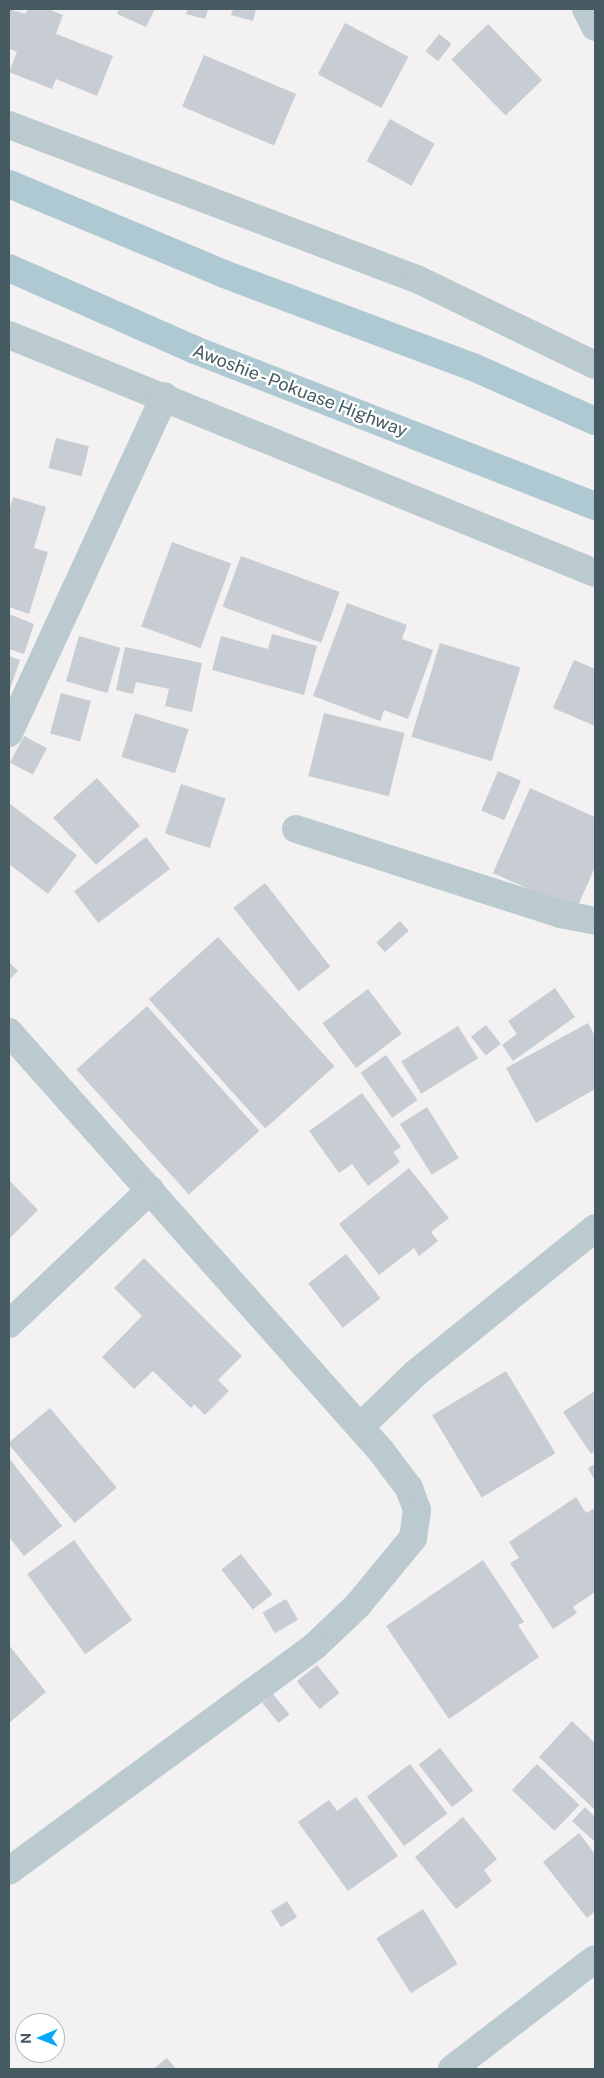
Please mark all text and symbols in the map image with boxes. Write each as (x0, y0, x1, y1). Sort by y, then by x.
street label: Awoshie - Pokuase Highway (187, 339, 413, 443)
north arrow (15, 2013, 65, 2063)
text: N (18, 2033, 34, 2044)

